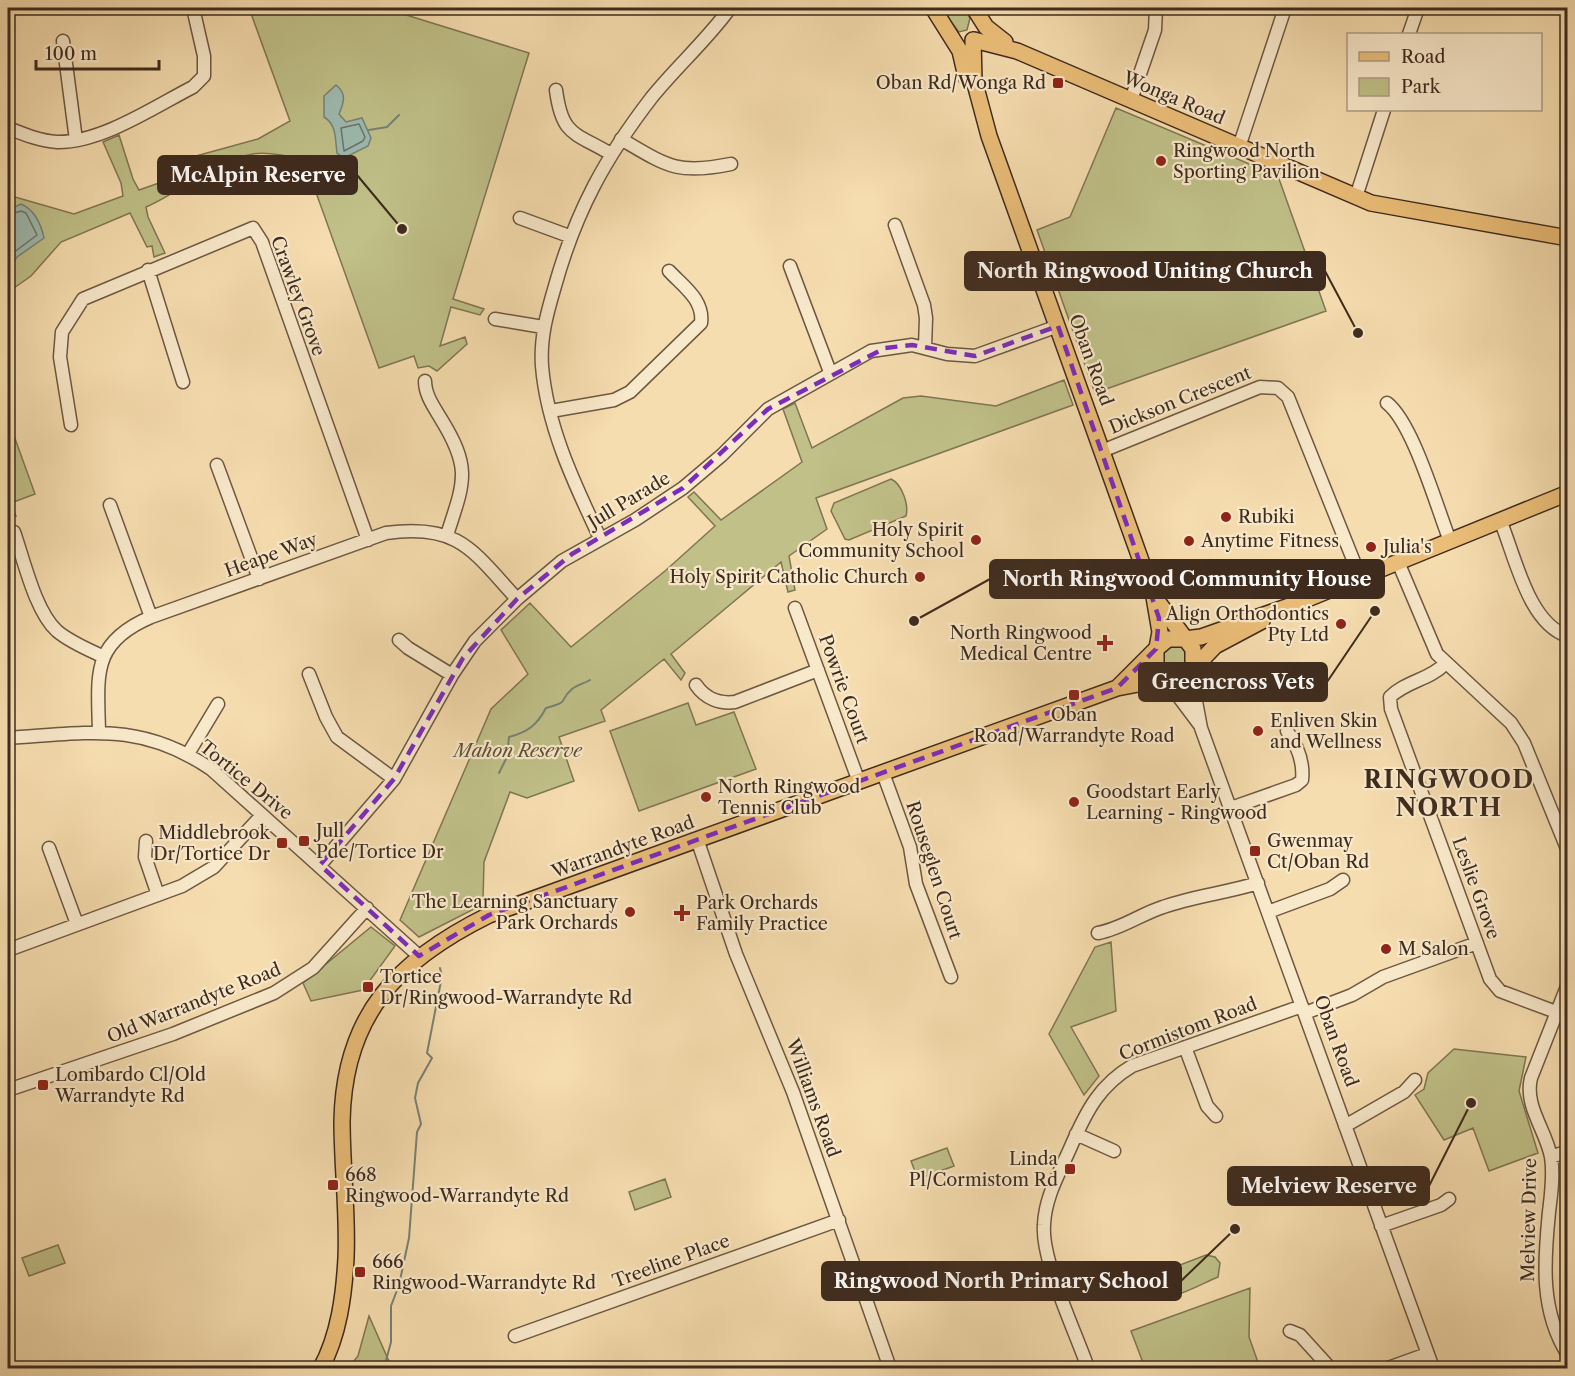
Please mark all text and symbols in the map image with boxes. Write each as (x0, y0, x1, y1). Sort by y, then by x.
scale bar (36, 33, 159, 71)
legend (1347, 33, 1542, 111)
text: 100 m (45, 43, 97, 65)
text: Road (1401, 46, 1446, 68)
street label: Wonga Road (1119, 66, 1228, 129)
place label: Oban Rd/Wonga Rd (876, 72, 1046, 94)
marker: Oban Rd/Wonga Rd (1051, 76, 1065, 90)
text: Park (1401, 76, 1442, 98)
place label: Ringwood North Sporting Pavilion (1173, 140, 1320, 183)
marker: Ringwood North Sporting Pavilion (1154, 154, 1168, 168)
callout: McAlpin Reserve (158, 156, 357, 194)
text: McAlpin Reserve (170, 163, 346, 187)
street label: Crawley Grove (266, 233, 330, 359)
callout: North Ringwood Uniting Church (965, 252, 1325, 290)
text: North Ringwood Uniting Church (977, 259, 1313, 283)
street label: Oban Road (1064, 311, 1118, 409)
street label: Dickson Crescent (1106, 361, 1255, 439)
street label: Jull Parade (581, 467, 674, 535)
place label: Rubiki (1238, 506, 1295, 528)
marker: Rubiki (1219, 510, 1233, 524)
place label: Holy Spirit Community School (798, 519, 965, 562)
street label: Heape Way (222, 528, 321, 582)
place label: Anytime Fitness (1200, 530, 1339, 552)
marker: Holy Spirit Community School (969, 533, 983, 547)
marker: Anytime Fitness (1182, 534, 1196, 548)
place label: Julia's (1380, 536, 1432, 558)
marker: Julia's (1364, 540, 1378, 554)
callout: North Ringwood Community House (990, 560, 1384, 598)
place label: Holy Spirit Catholic Church (670, 566, 908, 588)
text: North Ringwood Community House (1003, 567, 1372, 591)
marker: Holy Spirit Catholic Church (913, 570, 927, 584)
place label: Align Orthodontics Pty Ltd (1165, 603, 1329, 646)
marker: Align Orthodontics Pty Ltd (1334, 617, 1348, 631)
place label: North Ringwood Medical Centre (950, 622, 1092, 665)
street label: Powrie Court (814, 631, 874, 747)
marker: North Ringwood Medical Centre (1096, 634, 1114, 652)
callout: Greencross Vets (1139, 663, 1327, 701)
text: Greencross Vets (1151, 670, 1315, 694)
marker: Oban Road/Warrandyte Road (1067, 688, 1081, 702)
place label: Oban Road/Warrandyte Road (973, 704, 1175, 747)
place label: Enliven Skin and Wellness (1270, 710, 1382, 753)
marker: Enliven Skin and Wellness (1251, 724, 1265, 738)
street label: Tortice Drive (195, 736, 297, 824)
park label: Mahon Reserve (452, 740, 583, 762)
district label: RINGWOOD NORTH (1363, 765, 1535, 822)
place label: North Ringwood Tennis Club (718, 776, 860, 819)
place label: Goodstart Early Learning - Ringwood (1086, 781, 1267, 824)
marker: North Ringwood Tennis Club (699, 790, 713, 804)
marker: Goodstart Early Learning - Ringwood (1067, 795, 1081, 809)
street label: Rouseglen Court (901, 798, 967, 942)
street label: Warrandyte Road (548, 811, 697, 883)
place label: Jull Pde/Tortice Dr (313, 820, 444, 863)
place label: Middlebrook Dr/Tortice Dr (153, 822, 272, 865)
place label: Gwenmay Ct/Oban Rd (1267, 830, 1369, 873)
marker: Jull Pde/Tortice Dr (297, 834, 311, 848)
street label: Leslie Grove (1447, 834, 1505, 942)
marker: Middlebrook Dr/Tortice Dr (275, 836, 289, 850)
marker: Gwenmay Ct/Oban Rd (1248, 844, 1262, 858)
place label: The Learning Sanctuary Park Orchards (412, 891, 619, 934)
place label: Park Orchards Family Practice (696, 892, 828, 935)
marker: Park Orchards Family Practice (673, 904, 691, 922)
marker: The Learning Sanctuary Park Orchards (623, 905, 637, 919)
place label: M Salon (1398, 938, 1469, 960)
marker: M Salon (1379, 942, 1393, 956)
street label: Old Warrandyte Road (104, 958, 284, 1048)
place label: Tortice Dr/Ringwood-Warrandyte Rd (380, 966, 632, 1009)
marker: Tortice Dr/Ringwood-Warrandyte Rd (361, 980, 375, 994)
street label: Oban Road (1309, 992, 1363, 1090)
street label: Cormistom Road (1116, 993, 1260, 1065)
street label: Williams Road (781, 1035, 845, 1160)
place label: Lombardo Cl/Old Warrandyte Rd (54, 1064, 206, 1107)
marker: Lombardo Cl/Old Warrandyte Rd (36, 1078, 50, 1092)
place label: Linda Pl/Cormistom Rd (909, 1148, 1059, 1191)
street label: Melview Drive (1517, 1158, 1541, 1282)
marker: Linda Pl/Cormistom Rd (1063, 1162, 1077, 1176)
place label: 668 Ringwood-Warrandyte Rd (345, 1164, 569, 1207)
callout: Melview Reserve (1228, 1167, 1429, 1205)
text: Melview Reserve (1241, 1174, 1417, 1198)
marker: 668 Ringwood-Warrandyte Rd (326, 1178, 340, 1192)
street label: Treeline Place (609, 1230, 733, 1292)
place label: 666 Ringwood-Warrandyte Rd (372, 1251, 596, 1294)
callout: Ringwood North Primary School (822, 1262, 1181, 1300)
marker: 666 Ringwood-Warrandyte Rd (353, 1265, 367, 1279)
text: Ringwood North Primary School (833, 1269, 1169, 1293)

